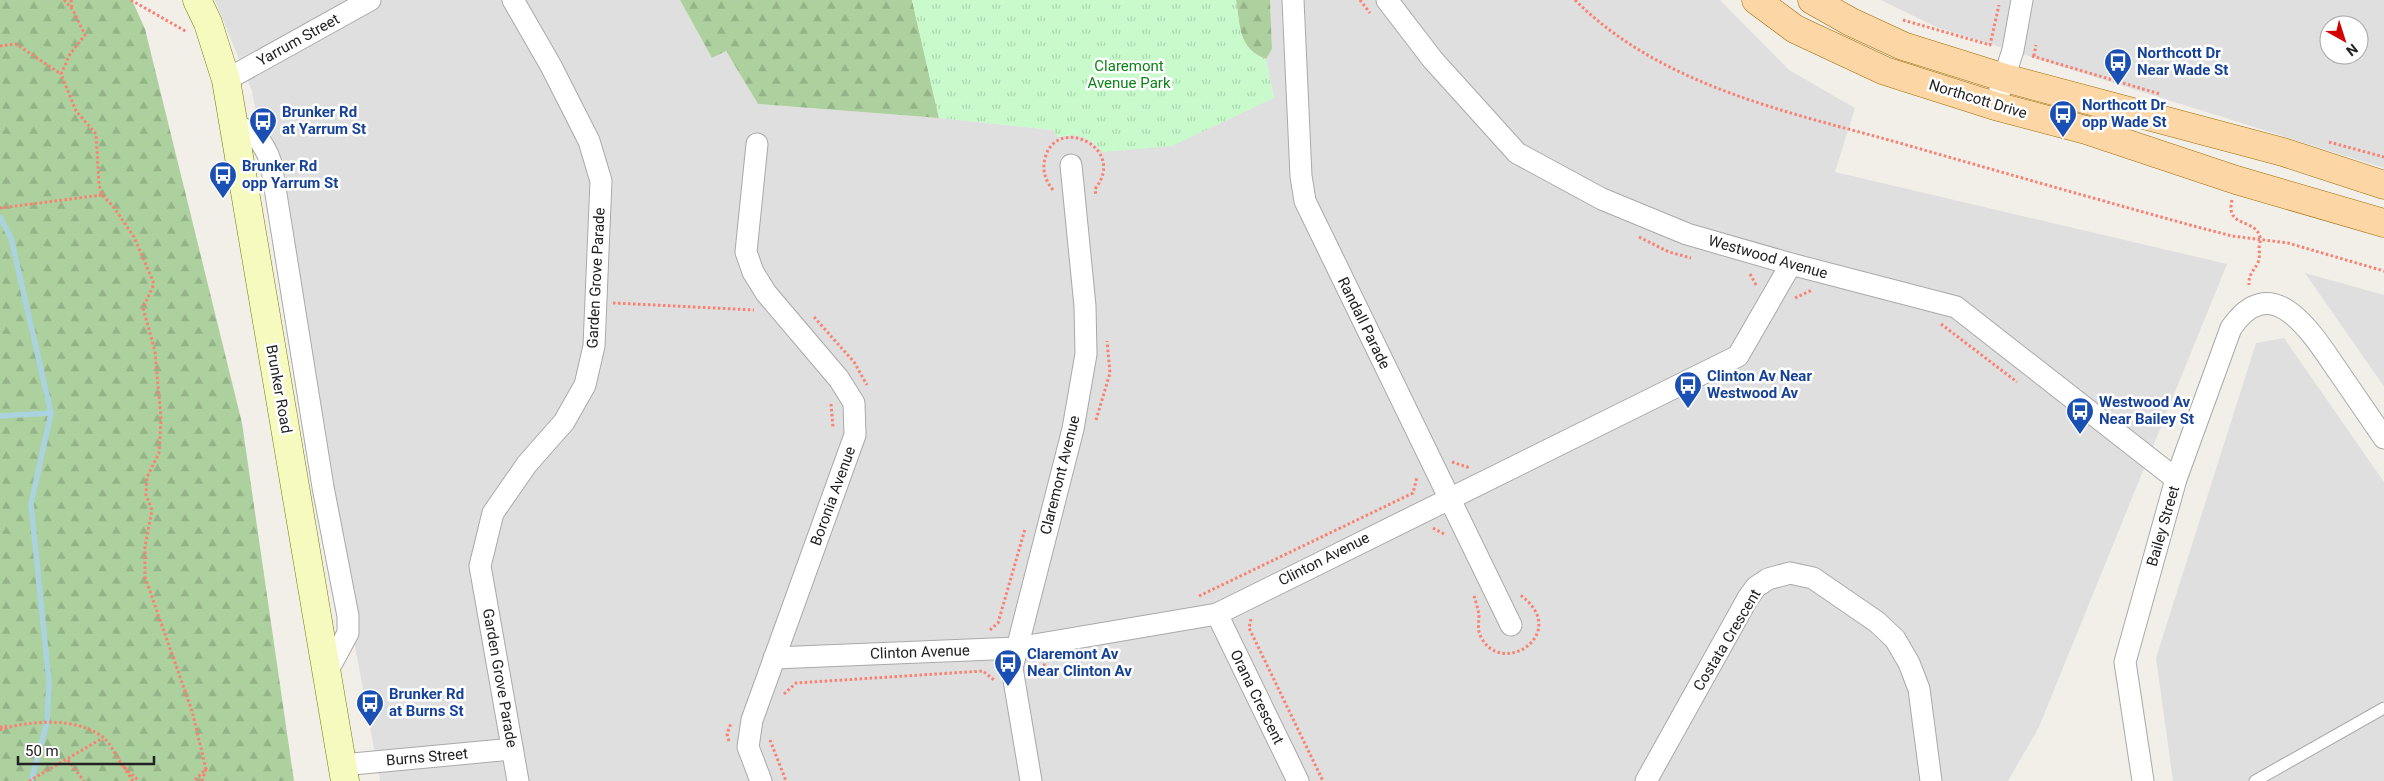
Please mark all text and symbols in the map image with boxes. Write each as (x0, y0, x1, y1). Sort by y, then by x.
street label: Yarrum Street (254, 10, 342, 70)
north arrow (2319, 15, 2369, 65)
text: N (2343, 41, 2361, 59)
place label: Northcott Dr Near Wade St (2137, 44, 2228, 79)
bus stop icon: Northcott Dr Near Wade St (2103, 47, 2133, 86)
park label: Claremont Avenue Park (1088, 57, 1171, 92)
street label: Northcott Drive (1927, 76, 2029, 122)
place label: Northcott Dr opp Wade St (2082, 96, 2167, 131)
bus stop icon: Northcott Dr opp Wade St (2048, 99, 2078, 138)
place label: Brunker Rd at Yarrum St (282, 103, 366, 138)
bus stop icon: Brunker Rd at Yarrum St (248, 106, 278, 145)
place label: Brunker Rd opp Yarrum St (242, 157, 338, 192)
bus stop icon: Brunker Rd opp Yarrum St (208, 160, 238, 199)
street label: Garden Grove Parade (583, 207, 609, 349)
street label: Westwood Avenue (1706, 231, 1830, 283)
street label: Randall Parade (1334, 274, 1394, 372)
street label: Brunker Road (262, 343, 296, 435)
place label: Clinton Av Near Westwood Av (1707, 367, 1812, 402)
bus stop icon: Clinton Av Near Westwood Av (1673, 370, 1703, 409)
place label: Westwood Av Near Bailey St (2099, 393, 2194, 428)
bus stop icon: Westwood Av Near Bailey St (2065, 396, 2095, 435)
street label: Claremont Avenue (1036, 414, 1084, 536)
street label: Boronia Avenue (807, 444, 859, 548)
street label: Bailey Street (2143, 484, 2183, 568)
street label: Clinton Avenue (1275, 528, 1373, 590)
street label: Costata Crescent (1690, 586, 1764, 694)
street label: Garden Grove Parade (479, 607, 521, 749)
street label: Clinton Avenue (870, 641, 970, 663)
place label: Claremont Av Near Clinton Av (1027, 645, 1132, 680)
street label: Orana Crescent (1226, 647, 1288, 747)
bus stop icon: Claremont Av Near Clinton Av (993, 648, 1023, 687)
place label: Brunker Rd at Burns St (389, 685, 464, 720)
bus stop icon: Brunker Rd at Burns St (355, 688, 385, 727)
scale bar (18, 734, 154, 766)
text: 50 m (25, 742, 59, 760)
street label: Burns Street (385, 744, 469, 770)

